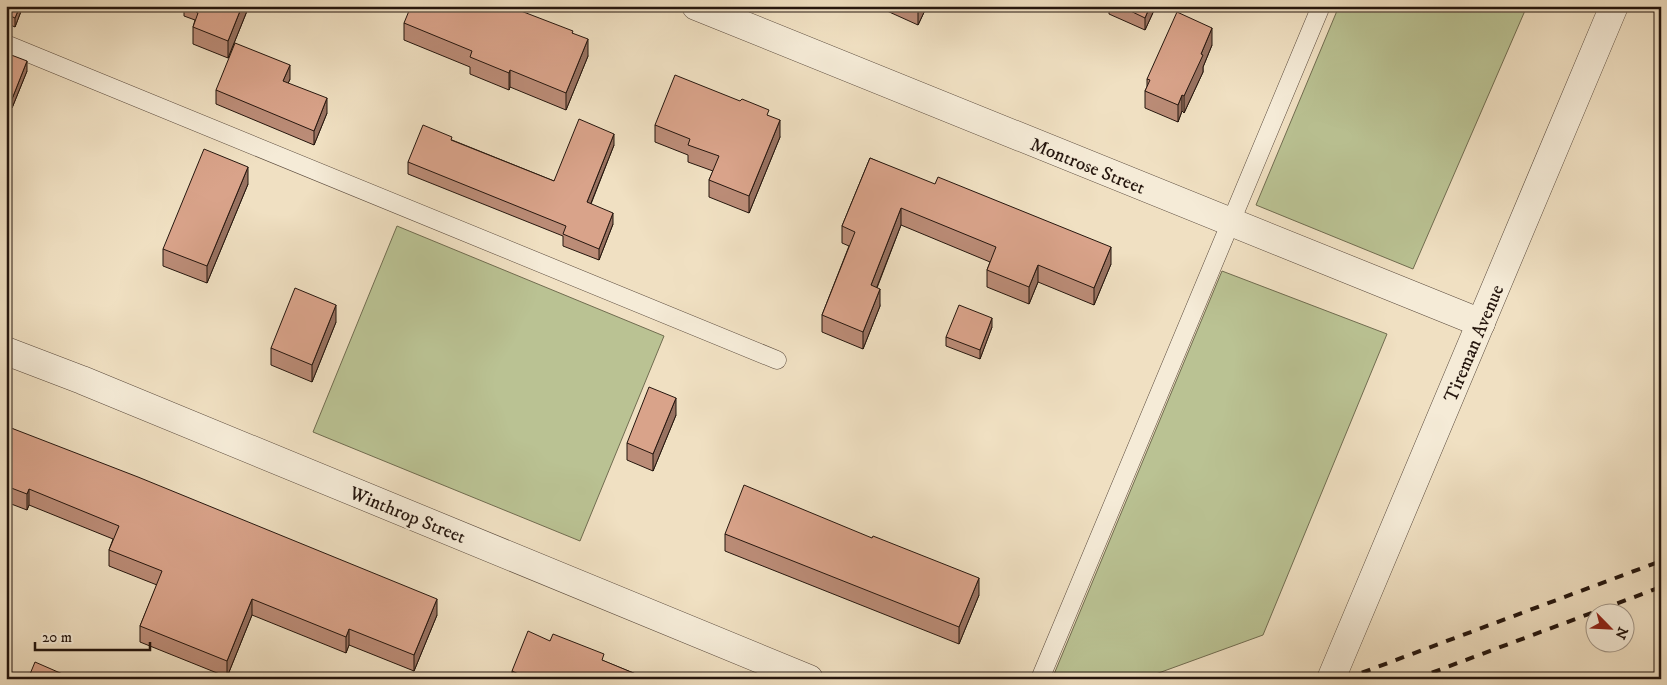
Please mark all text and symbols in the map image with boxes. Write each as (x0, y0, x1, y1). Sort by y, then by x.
street label: Montrose Street (1027, 133, 1148, 200)
street label: Tireman Avenue (1439, 281, 1509, 406)
street label: Winthrop Street (345, 481, 469, 549)
north arrow (1584, 602, 1634, 652)
scale bar (35, 620, 150, 652)
text: N (1610, 624, 1632, 642)
text: 20 m (42, 628, 72, 647)

